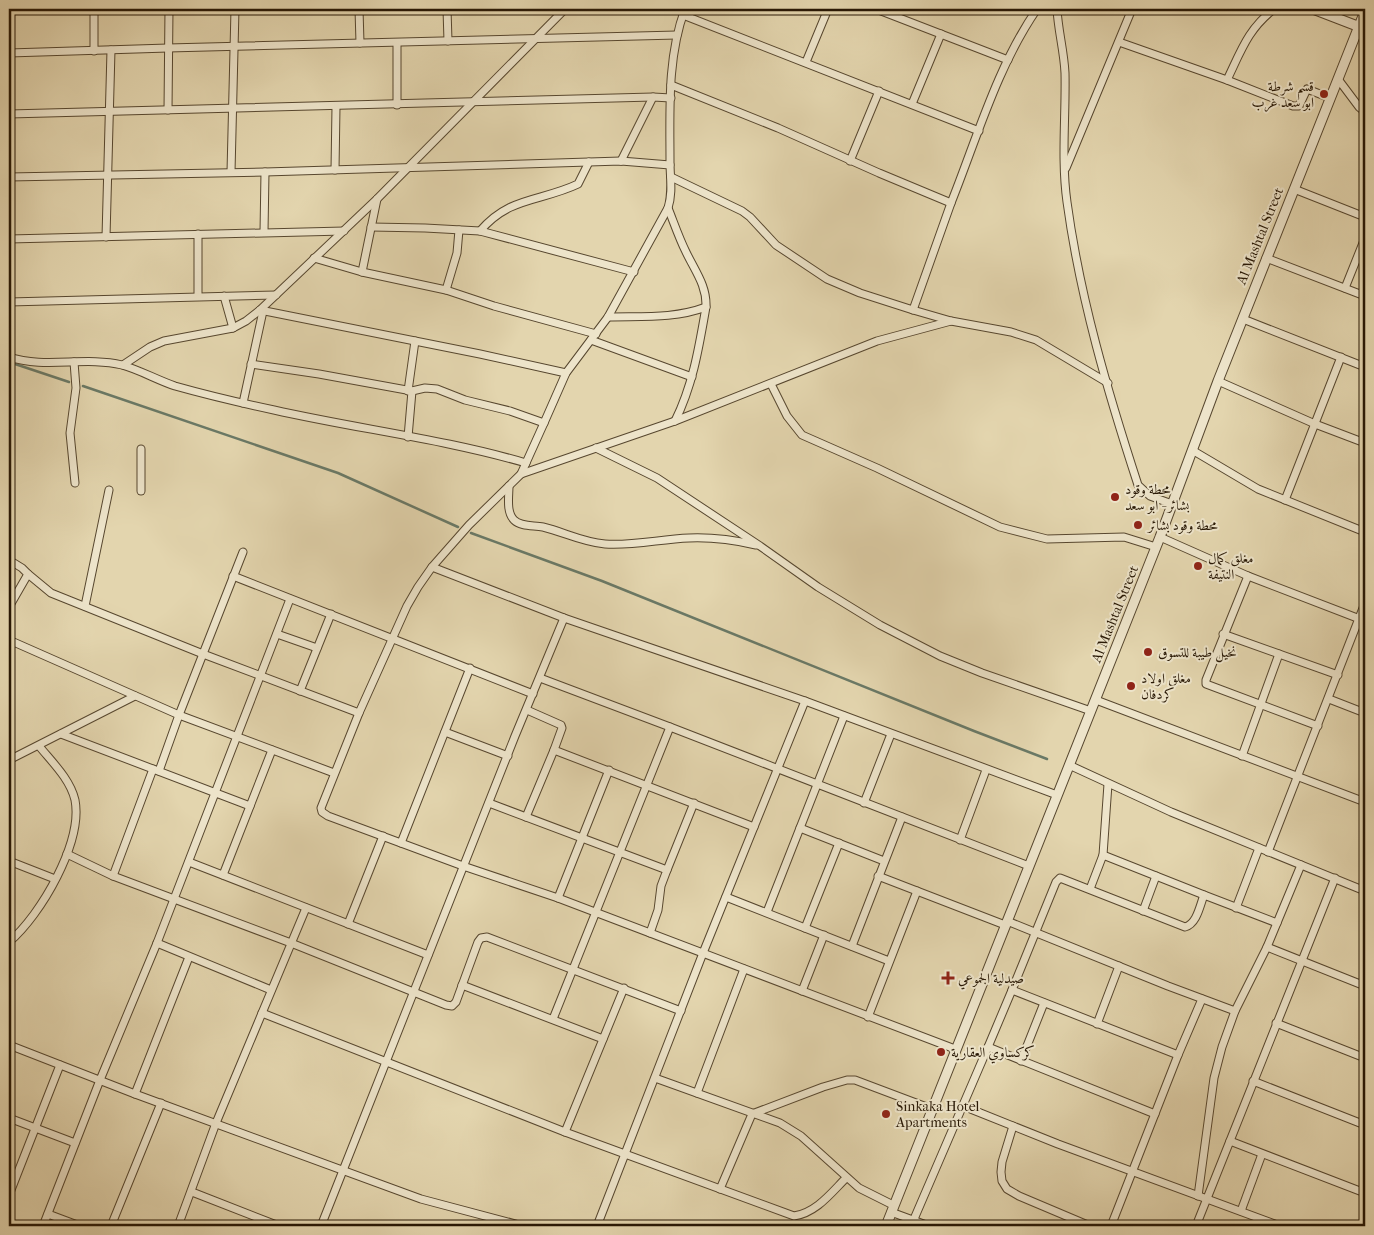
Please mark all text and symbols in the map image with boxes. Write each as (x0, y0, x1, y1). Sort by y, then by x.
place label: قسم شرطة ابو سعد غرب (1252, 78, 1314, 112)
marker: قسم شرطة ابو سعد غرب (1318, 88, 1330, 100)
street label: Al Mashtal Street (1232, 185, 1287, 288)
place label: محطة وقود بشائر - ابو سعد (1125, 481, 1189, 514)
marker: محطة وقود بشائر - ابو سعد (1109, 491, 1121, 503)
place label: محطة وقود بشائر (1146, 517, 1218, 534)
marker: محطة وقود بشائر (1132, 519, 1144, 531)
place label: مغلق كمال النتيفة (1208, 550, 1254, 583)
marker: مغلق كمال النتيفة (1192, 560, 1204, 572)
street label: Al Mashtal Street (1087, 563, 1142, 666)
place label: نخيل طيبة للتسوق (1158, 644, 1237, 663)
marker: نخيل طيبة للتسوق (1142, 646, 1154, 658)
place label: مغلق اولاد كردفان (1141, 670, 1191, 703)
marker: مغلق اولاد كردفان (1125, 680, 1137, 692)
place label: صيدلية الجموعي (958, 970, 1024, 990)
marker: صيدلية الجموعي (942, 972, 954, 984)
place label: كركساوي العقارية (951, 1044, 1035, 1064)
marker: كركساوي العقارية (935, 1046, 947, 1058)
place label: Sinkaka Hotel Apartments (895, 1098, 980, 1131)
marker: Sinkaka Hotel Apartments (880, 1108, 892, 1120)

